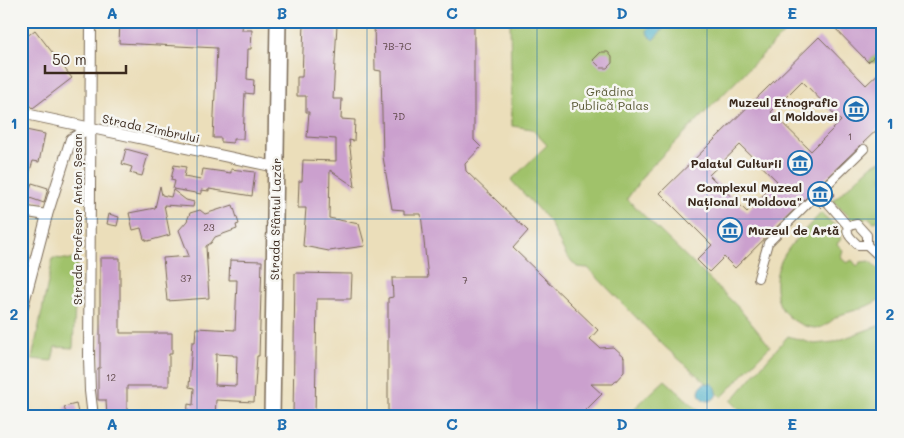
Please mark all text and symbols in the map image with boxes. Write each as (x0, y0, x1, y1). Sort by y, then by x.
text: A (106, 2, 118, 23)
text: B (277, 2, 287, 23)
text: C (446, 2, 458, 23)
text: D (616, 2, 628, 23)
text: E (787, 2, 797, 23)
house number: 7B-7C (383, 39, 411, 53)
scale bar (45, 42, 126, 74)
text: 50 m (52, 49, 87, 69)
park label: Grădina Publică Palas (571, 83, 649, 113)
place label: Muzeul Etnografic al Moldovei (729, 94, 838, 124)
museum icon: Muzeul Etnografic al Moldovei (843, 96, 869, 122)
house number: 7D (393, 109, 405, 123)
street label: Strada Zimbrului (101, 110, 201, 146)
text: 1 (10, 112, 18, 133)
text: 1 (886, 112, 894, 133)
house number: 1 (848, 129, 852, 143)
street label: Strada Profesor Anton Șesan (69, 133, 86, 305)
museum icon: Palatul Culturii (787, 150, 813, 176)
place label: Palatul Culturii (690, 155, 782, 171)
street label: Strada Sfântul Lazăr (266, 158, 284, 280)
place label: Complexul Muzeal Național "Moldova" (688, 179, 802, 210)
museum icon: Complexul Muzeal Național "Moldova" (807, 181, 833, 207)
museum icon: Muzeul de Artă (717, 217, 743, 243)
house number: 23 (203, 220, 215, 234)
place label: Muzeul de Artă (748, 222, 839, 238)
house number: 37 (180, 271, 192, 285)
house number: 7 (462, 273, 468, 287)
text: 2 (10, 303, 19, 324)
text: 2 (886, 303, 895, 324)
house number: 12 (106, 370, 116, 384)
text: A (106, 413, 118, 434)
text: B (277, 413, 287, 434)
text: C (446, 413, 458, 434)
text: D (616, 413, 628, 434)
text: E (787, 413, 797, 434)

